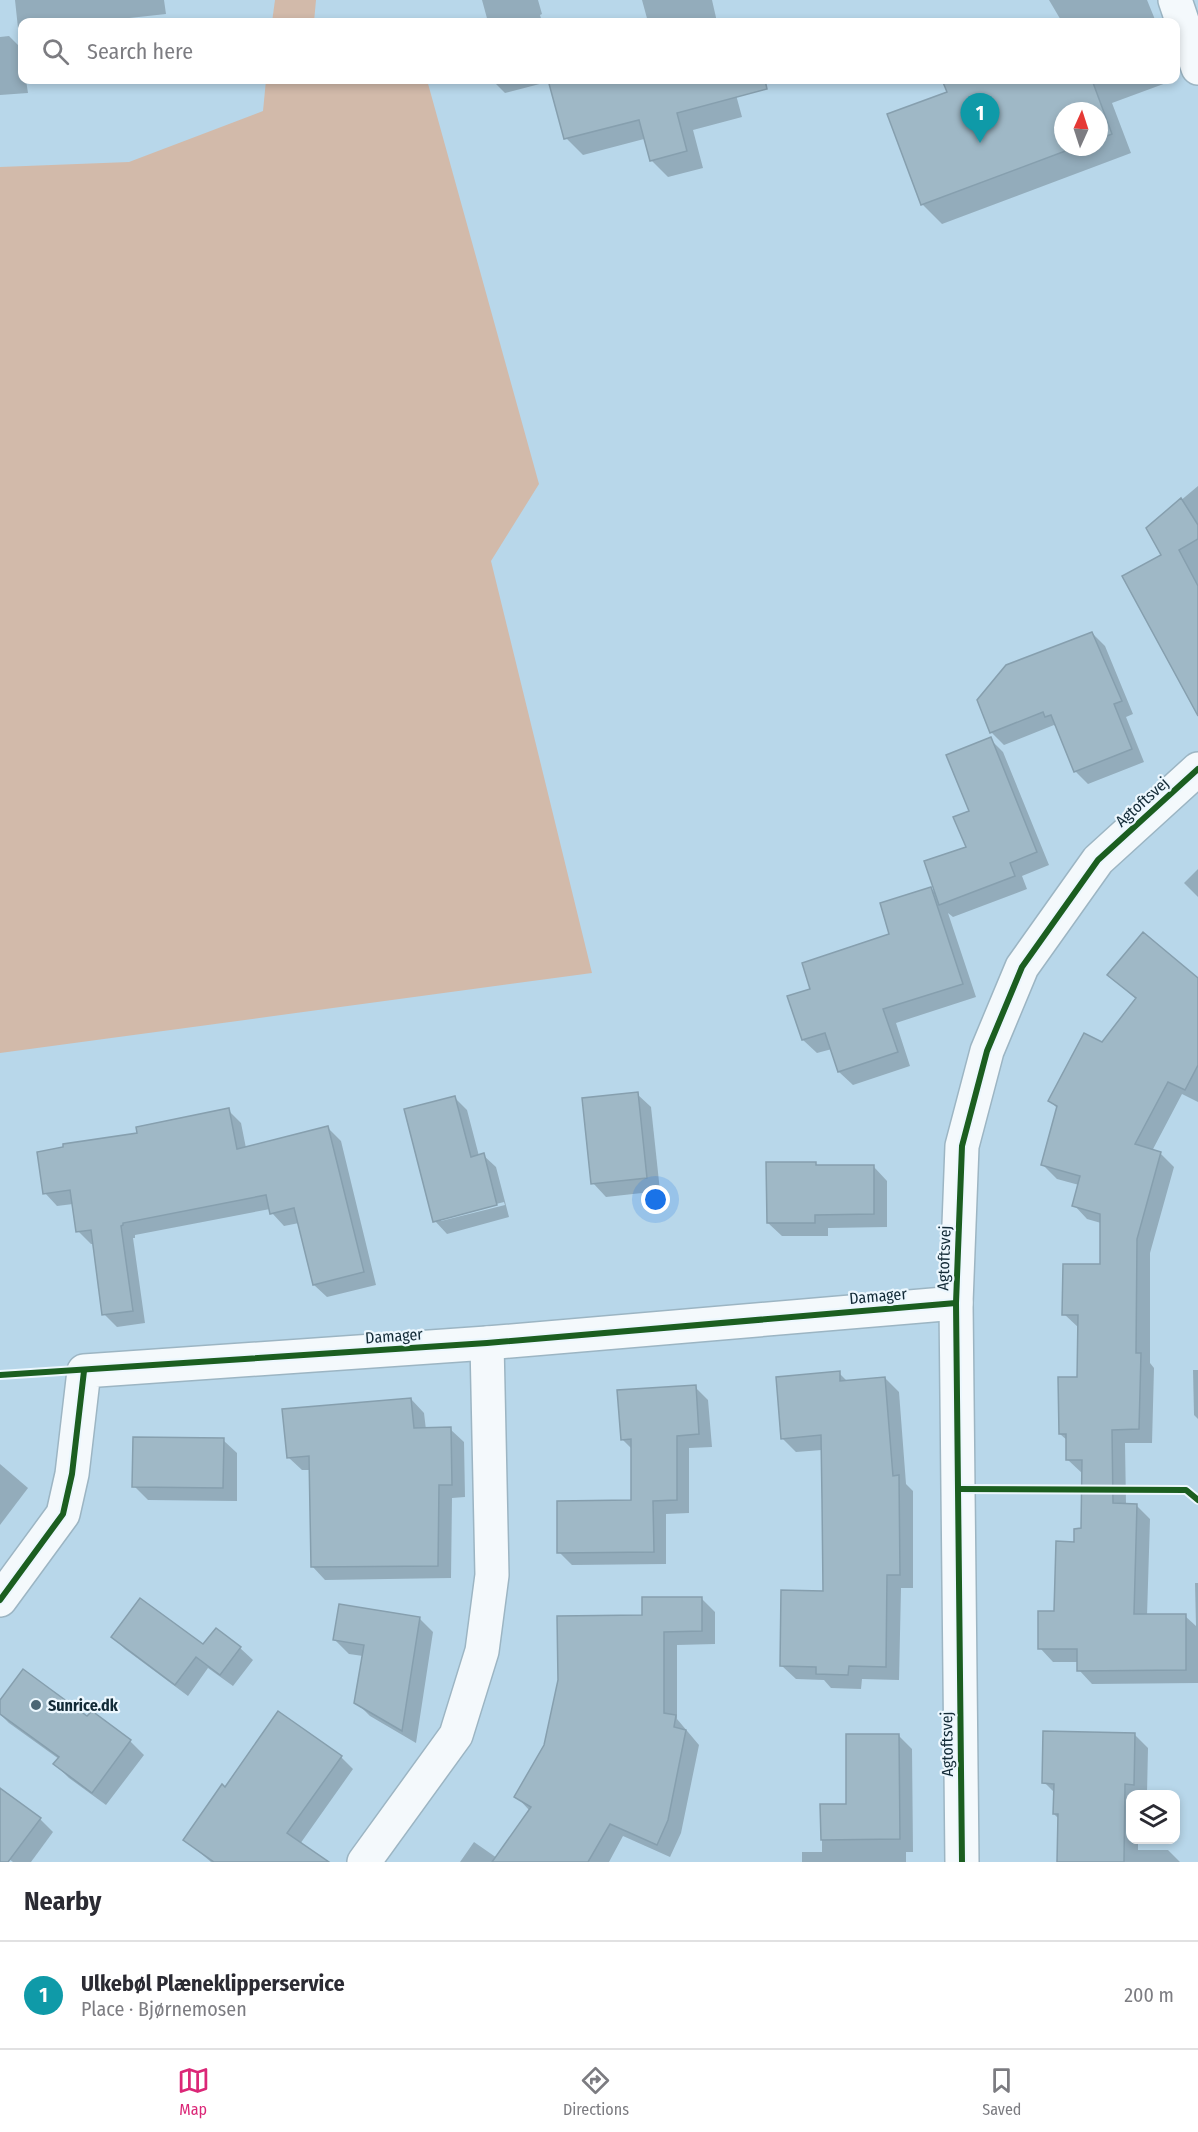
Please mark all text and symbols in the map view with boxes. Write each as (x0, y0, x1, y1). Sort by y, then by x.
search box (18, 18, 1180, 84)
icon: search (39, 35, 72, 68)
text: Search here (87, 38, 193, 65)
pin: 1 (960, 94, 1000, 143)
north arrow (1054, 102, 1108, 156)
street label: Agtoftsvej (1111, 773, 1173, 831)
your location (641, 1185, 670, 1214)
street label: Agtoftsvej (933, 1225, 955, 1291)
street label: Damager (848, 1284, 908, 1308)
street label: Damager (365, 1324, 424, 1347)
place label: Sunrice.dk (48, 1696, 119, 1715)
marker: Sunrice.dk (29, 1698, 43, 1712)
street label: Agtoftsvej (937, 1711, 957, 1777)
map controls (1126, 1790, 1180, 1844)
button: layers (1126, 1790, 1180, 1844)
text: Nearby (24, 1886, 101, 1917)
text: Ulkebøl Plæneklipperservice (81, 1970, 345, 1997)
text: 1 (39, 1983, 48, 2007)
text: 200 m (1124, 1983, 1174, 2007)
text: Place · Bjørnemosen (81, 1997, 247, 2021)
tab: Map (177, 2064, 210, 2119)
tab: Directions (563, 2064, 629, 2119)
tab: Saved (982, 2064, 1021, 2119)

